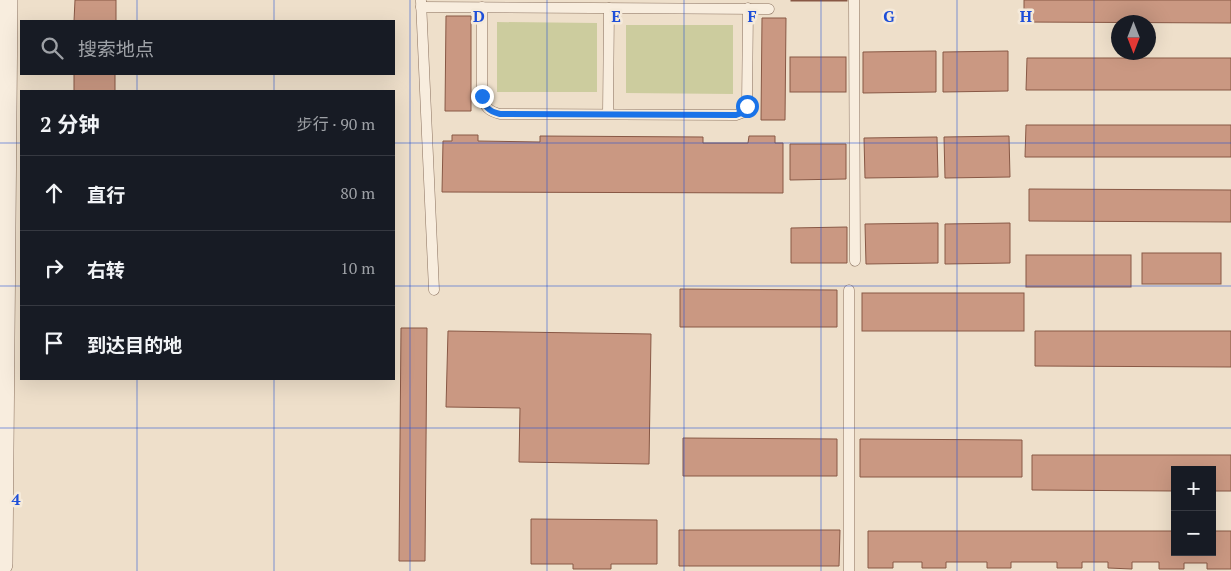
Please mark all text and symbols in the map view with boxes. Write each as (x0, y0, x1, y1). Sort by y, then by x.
text: D (473, 5, 485, 27)
text: E (611, 5, 621, 27)
text: F (747, 5, 757, 27)
text: G (883, 5, 895, 27)
text: H (1020, 5, 1032, 27)
north arrow (1111, 15, 1156, 60)
search box (20, 20, 395, 75)
icon: search (38, 34, 66, 62)
text: 搜索地点 (78, 36, 154, 61)
route end (471, 85, 494, 108)
route start (736, 95, 759, 118)
text: 2 分钟 (40, 110, 100, 138)
text: 步行 · 90 m (297, 113, 375, 135)
icon: ahead (40, 179, 68, 207)
text: 直行 (87, 182, 125, 207)
text: 80 m (340, 182, 375, 204)
icon: right (40, 254, 68, 282)
text: 右转 (87, 257, 125, 282)
text: 10 m (340, 257, 375, 279)
icon: arrive (40, 329, 68, 357)
text: 到达目的地 (87, 332, 182, 357)
map controls (1171, 466, 1216, 556)
button: + (1171, 466, 1216, 511)
text: 4 (11, 488, 21, 510)
button: − (1171, 511, 1216, 556)

